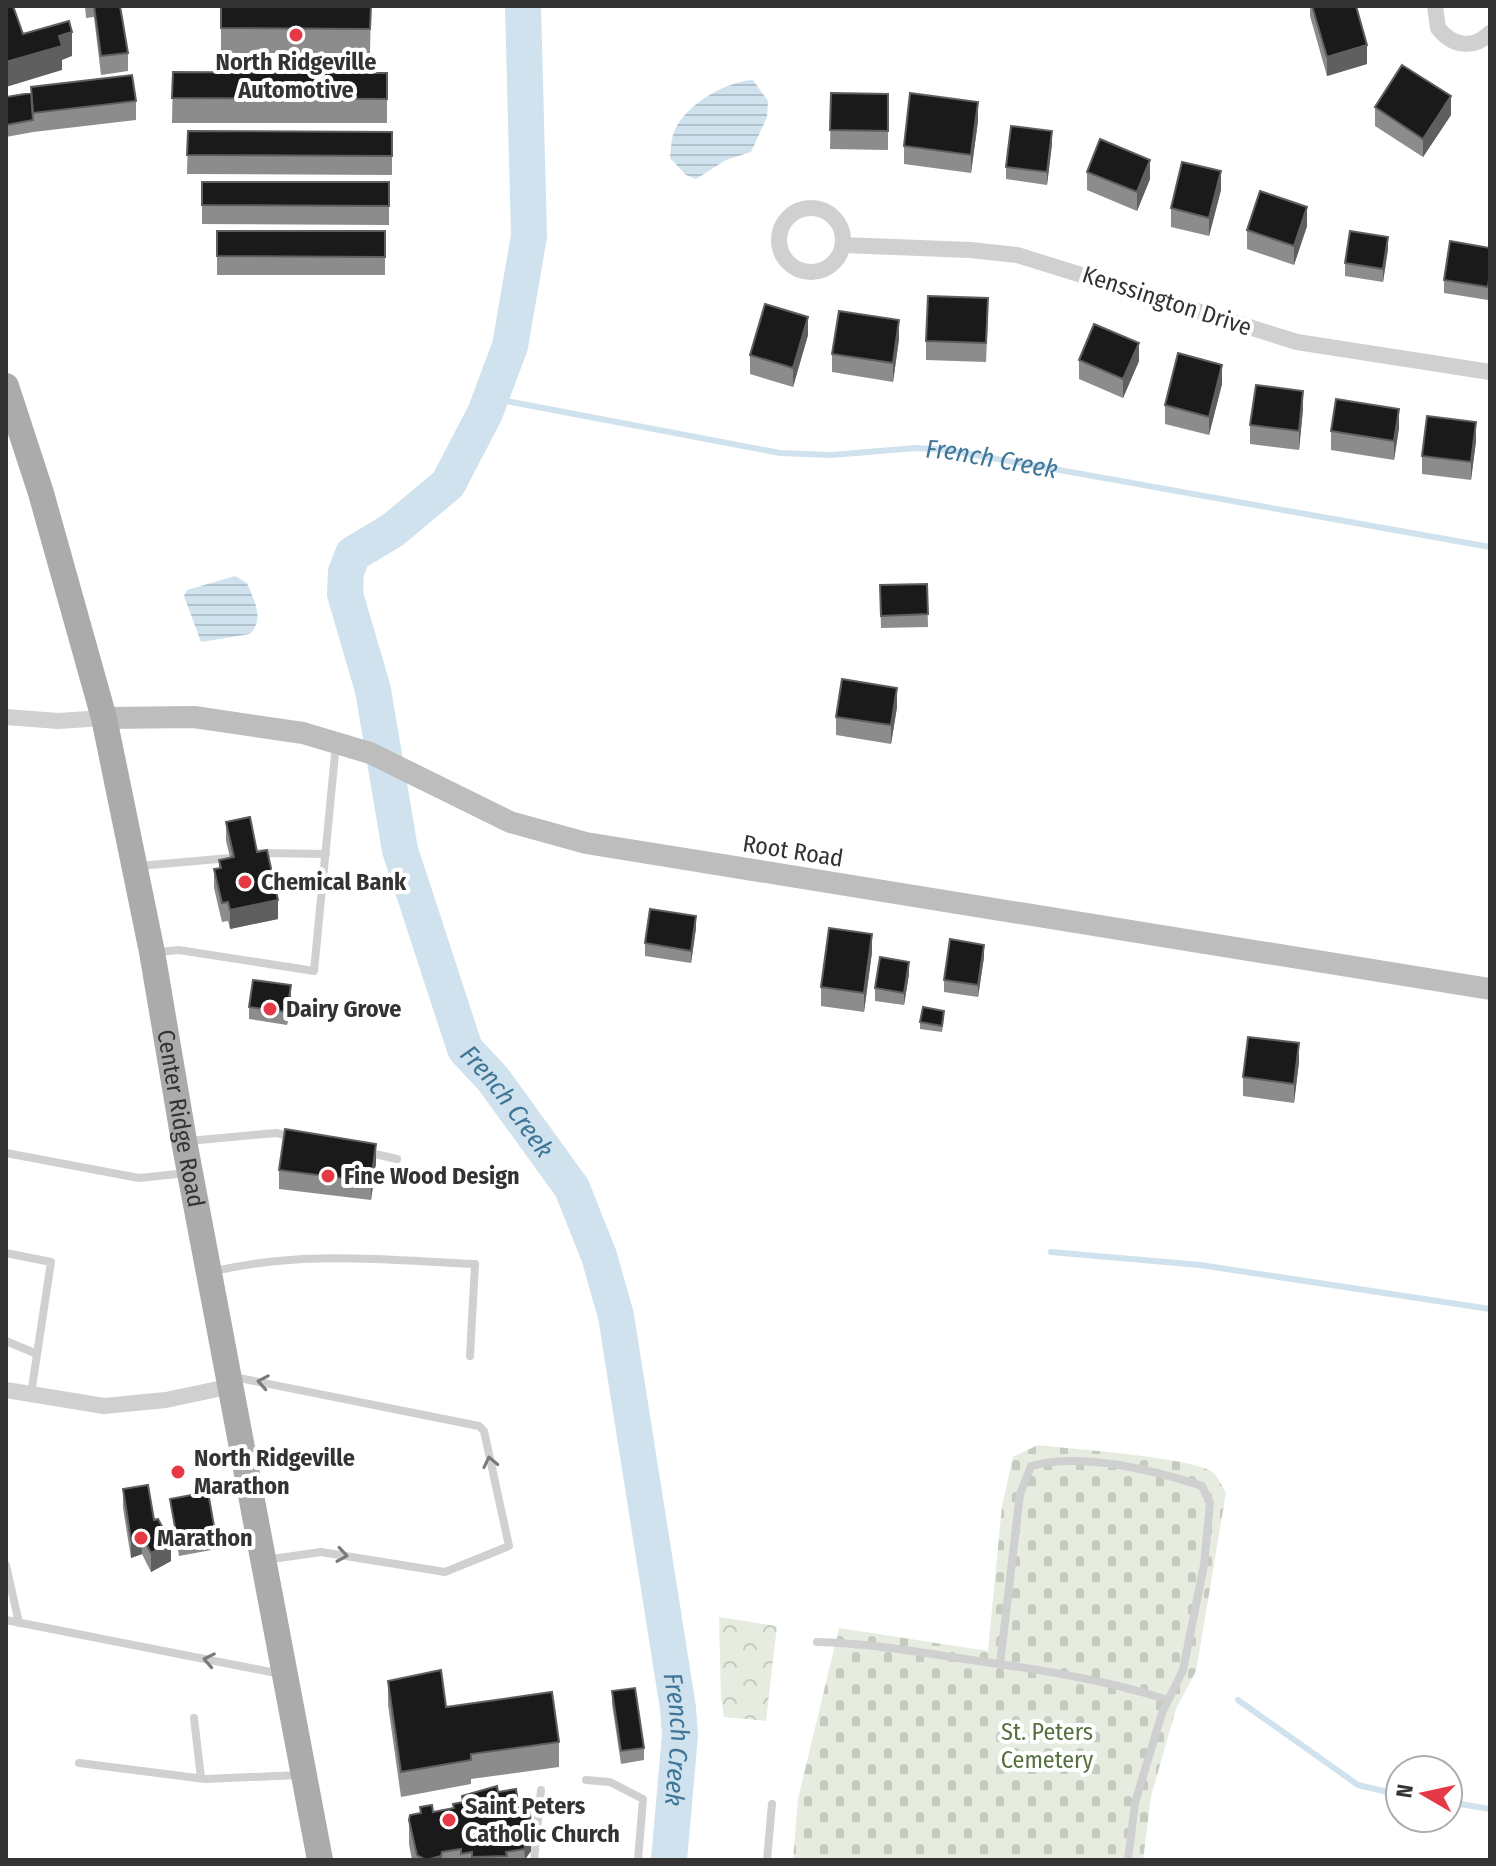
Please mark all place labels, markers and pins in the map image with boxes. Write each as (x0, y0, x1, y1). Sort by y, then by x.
marker: North Ridgeville Automotive (287, 26, 305, 44)
place label: North Ridgeville Automotive (216, 48, 376, 104)
place label: Chemical Bank (261, 868, 407, 896)
marker: Chemical Bank (236, 873, 254, 891)
place label: Dairy Grove (286, 995, 402, 1023)
marker: Dairy Grove (261, 1000, 279, 1018)
place label: Fine Wood Design (344, 1162, 520, 1190)
marker: Fine Wood Design (319, 1167, 337, 1185)
place label: North Ridgeville Marathon (194, 1444, 355, 1500)
marker: North Ridgeville Marathon (169, 1463, 187, 1481)
place label: Marathon (157, 1524, 253, 1552)
marker: Marathon (132, 1529, 150, 1547)
place label: Saint Peters Catholic Church (465, 1792, 620, 1848)
marker: Saint Peters Catholic Church (440, 1811, 458, 1829)

